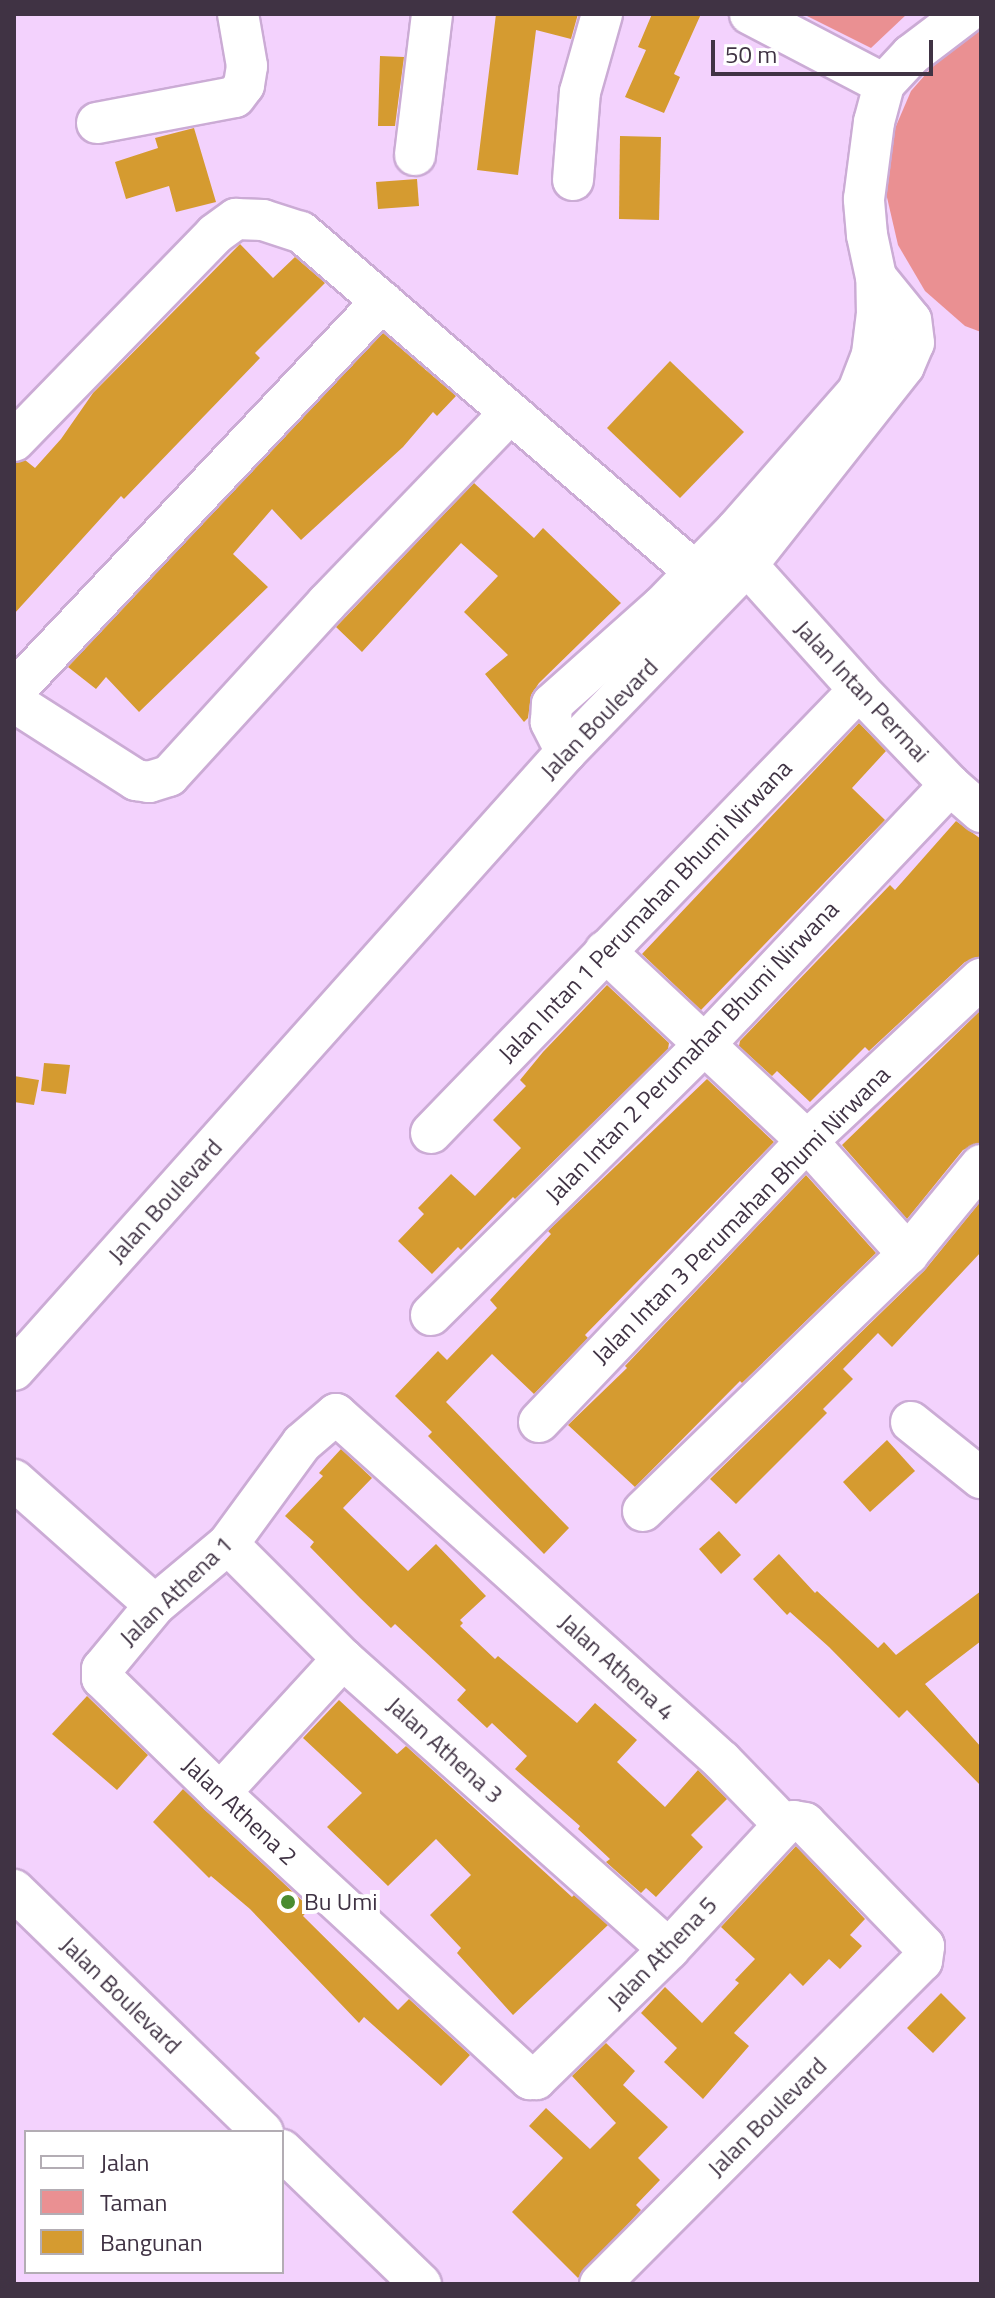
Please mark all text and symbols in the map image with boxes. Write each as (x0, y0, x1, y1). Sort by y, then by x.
scale bar (715, 24, 937, 74)
text: 50 m (725, 36, 777, 72)
street label: Jalan Intan Permai (789, 614, 935, 768)
street label: Jalan Boulevard (534, 653, 664, 785)
street label: Jalan Intan 1 Perumahan Bhumi Nirwana (493, 754, 797, 1068)
street label: Jalan Intan 2 Perumahan Bhumi Nirwana (540, 895, 844, 1209)
street label: Jalan Intan 3 Perumahan Bhumi Nirwana (586, 1060, 896, 1370)
street label: Jalan Boulevard (102, 1133, 228, 1269)
street label: Jalan Athena 1 (114, 1530, 238, 1652)
street label: Jalan Athena 4 (553, 1608, 681, 1726)
street label: Jalan Athena 3 (381, 1691, 509, 1809)
street label: Jalan Athena 2 (177, 1751, 303, 1871)
place label: Bu Umi (304, 1888, 378, 1916)
street label: Jalan Athena 5 (601, 1891, 723, 2015)
marker: Bu Umi (279, 1893, 297, 1911)
street label: Jalan Boulevard (55, 1930, 187, 2060)
street label: Jalan Boulevard (702, 2052, 832, 2182)
legend (24, 2130, 284, 2274)
text: Jalan (100, 2144, 149, 2180)
text: Taman (100, 2184, 168, 2220)
text: Bangunan (100, 2224, 203, 2260)

